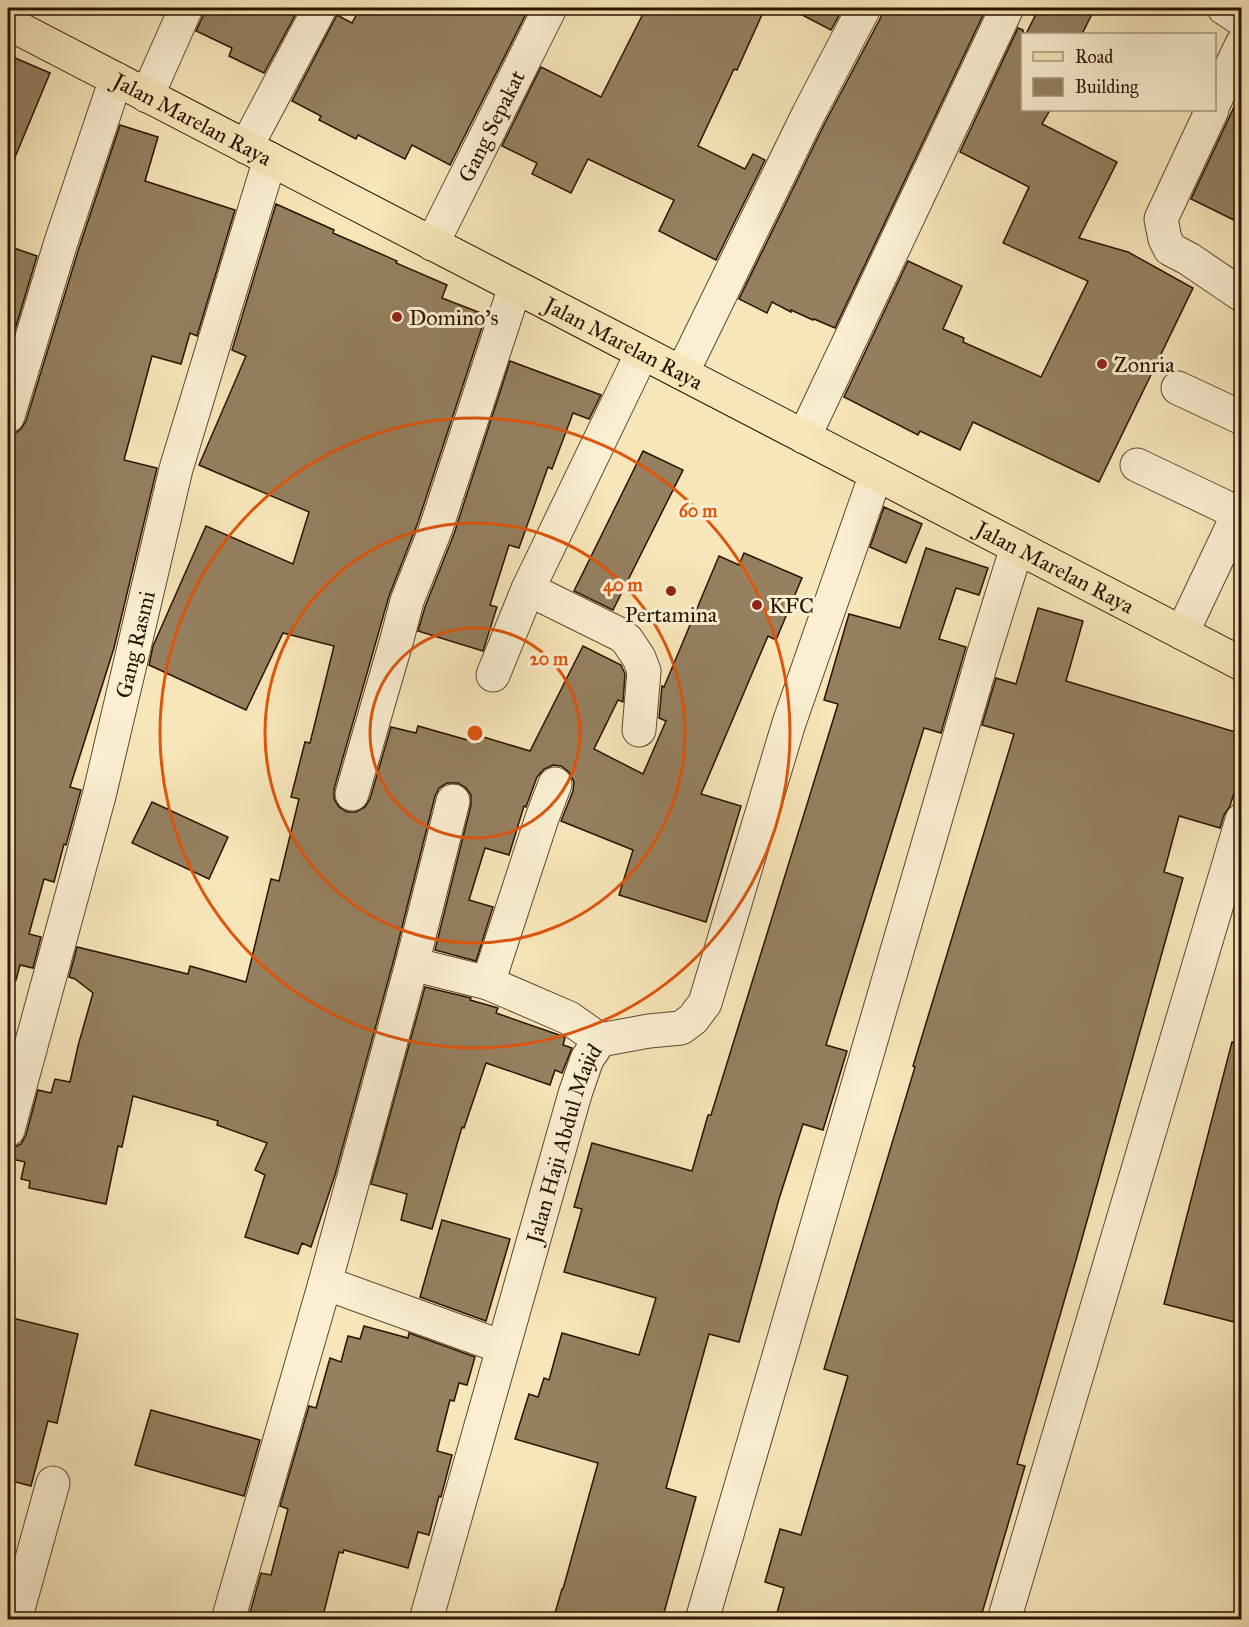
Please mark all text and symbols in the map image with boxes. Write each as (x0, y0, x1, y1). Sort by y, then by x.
legend (1021, 33, 1216, 111)
text: Road (1075, 46, 1113, 68)
street label: Gang Sepakat (452, 65, 530, 186)
street label: Jalan Marelan Raya (107, 66, 277, 171)
text: Building (1075, 76, 1139, 99)
street label: Jalan Marelan Raya (538, 290, 708, 396)
place label: Domino's (409, 304, 499, 331)
marker: Domino's (390, 310, 404, 324)
place label: Zonria (1114, 351, 1175, 378)
marker: Zonria (1095, 357, 1109, 371)
text: 60 m (679, 500, 718, 522)
street label: Jalan Marelan Raya (970, 514, 1140, 620)
text: 40 m (603, 574, 644, 597)
marker: Pertamina (664, 584, 678, 598)
street label: Gang Rasmi (109, 588, 160, 701)
place label: KFC (769, 592, 814, 619)
marker: KFC (750, 598, 764, 612)
place label: Pertamina (625, 601, 718, 628)
text: 20 m (530, 648, 569, 670)
centre of rings (465, 723, 485, 743)
street label: Jalan Haji Abdul Majid (519, 1038, 607, 1248)

